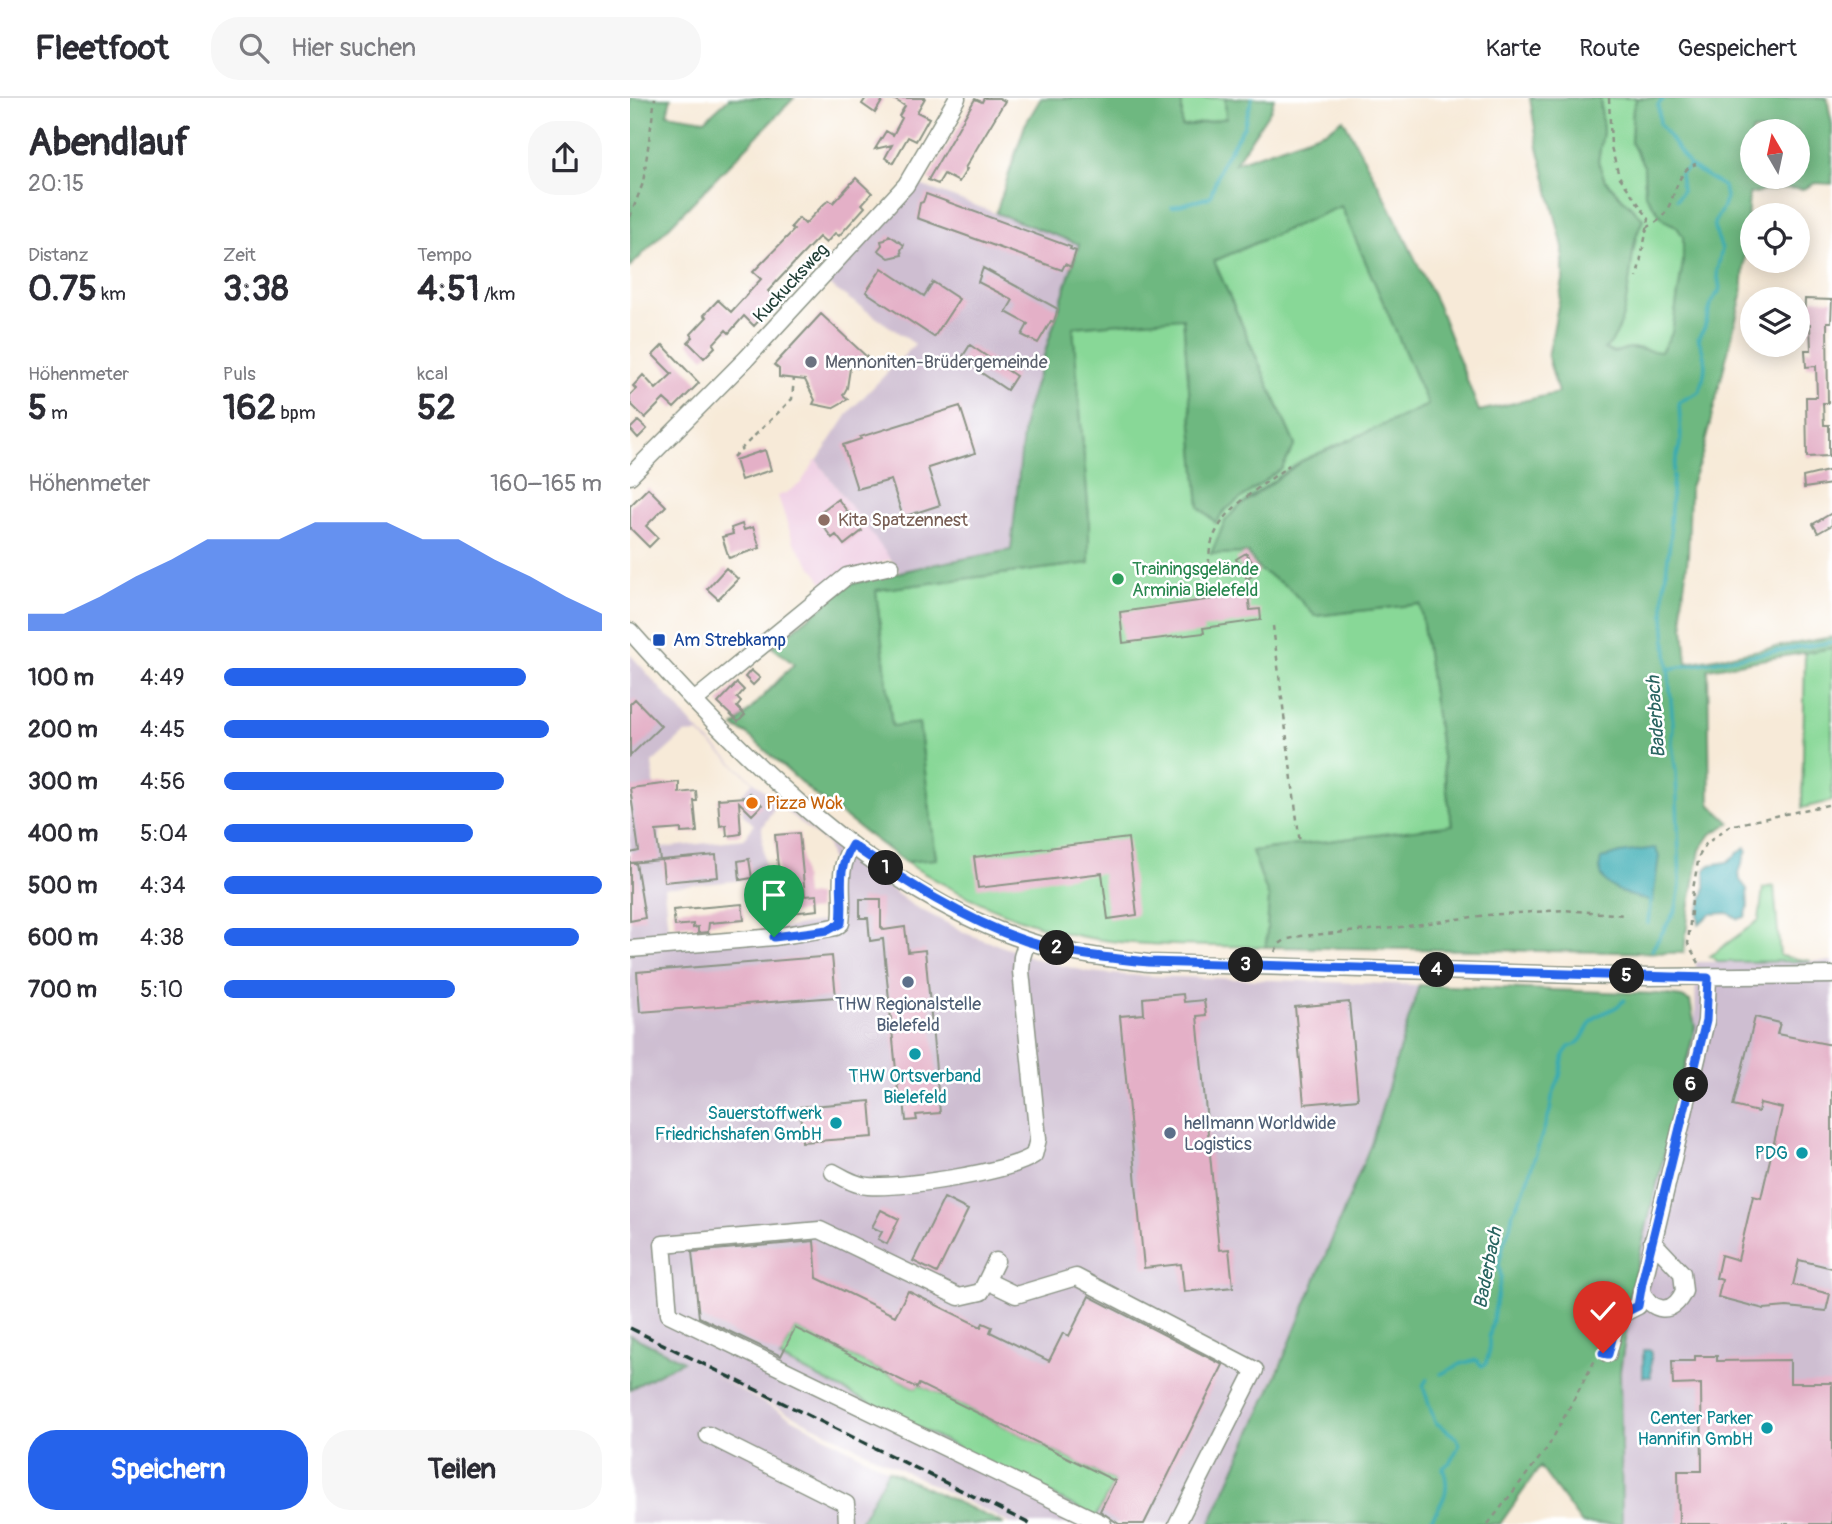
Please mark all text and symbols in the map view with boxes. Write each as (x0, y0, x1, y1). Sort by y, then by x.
search box (211, 17, 701, 80)
text: Fleetfoot (35, 28, 169, 69)
icon: search (235, 29, 273, 67)
text: Hier suchen (291, 32, 416, 64)
text: Karte (1485, 34, 1541, 63)
text: Route (1579, 34, 1640, 63)
text: Gespeichert (1678, 34, 1797, 63)
text: Abendlauf (28, 119, 190, 167)
north arrow (1740, 119, 1810, 189)
map controls (1740, 119, 1810, 357)
button: share (528, 121, 602, 195)
text: 20:15 (28, 169, 84, 198)
button: locate (1740, 203, 1810, 273)
street label: Kuckucksweg (748, 238, 834, 328)
text: Distanz (28, 243, 88, 267)
text: Zeit (223, 243, 256, 267)
text: Tempo (417, 243, 472, 267)
text: 0.75 (28, 267, 97, 311)
text: 3:38 (223, 267, 289, 311)
text: 4:51 (417, 267, 480, 311)
text: km (97, 282, 126, 306)
text: /km (480, 282, 515, 306)
button: layers (1740, 287, 1810, 357)
place label: Mennoniten-Brüdergemeinde (825, 351, 1048, 374)
marker: Mennoniten-Brüdergemeinde (803, 354, 819, 370)
text: Höhenmeter (28, 362, 129, 386)
text: Puls (223, 362, 256, 386)
text: kcal (417, 362, 448, 386)
text: 5 (28, 386, 47, 430)
text: 162 (223, 386, 276, 430)
text: 52 (417, 386, 456, 430)
text: m (47, 401, 68, 425)
text: bpm (276, 401, 316, 425)
text: Höhenmeter (28, 469, 150, 498)
text: 160–165 m (490, 469, 602, 498)
place label: Kita Spatzennest (838, 509, 969, 532)
marker: Kita Spatzennest (816, 512, 832, 528)
place label: Trainingsgelände Arminia Bielefeld (1132, 558, 1259, 602)
marker: Trainingsgelände Arminia Bielefeld (1110, 571, 1126, 587)
place label: Am Strebkamp (673, 629, 786, 652)
marker: Am Strebkamp (651, 632, 667, 648)
text: 100 m (28, 663, 94, 692)
text: 4:49 (140, 663, 185, 692)
water label: Baderbach (1641, 674, 1671, 759)
text: 200 m (28, 715, 98, 744)
text: 4:45 (140, 715, 185, 744)
text: 300 m (28, 767, 98, 796)
text: 4:56 (140, 767, 185, 796)
place label: Pizza Wok (766, 792, 843, 815)
marker: Pizza Wok (744, 795, 760, 811)
text: 400 m (28, 819, 98, 848)
text: 5:04 (140, 819, 188, 848)
pin: 1 (868, 850, 904, 886)
text: 1 (882, 855, 889, 879)
pin (744, 865, 804, 937)
text: 500 m (28, 871, 97, 900)
text: 4:34 (140, 871, 186, 900)
icon: arrive (755, 876, 793, 914)
text: 600 m (28, 923, 98, 952)
text: 4:38 (140, 923, 184, 952)
pin: 2 (1040, 930, 1074, 966)
text: 2 (1051, 935, 1062, 959)
pin: 3 (1228, 948, 1264, 982)
text: 3 (1240, 952, 1251, 976)
pin: 4 (1420, 952, 1454, 988)
text: 4 (1431, 957, 1442, 981)
pin: 5 (1609, 958, 1644, 994)
text: 5 (1621, 963, 1632, 987)
marker: THW Regionalstelle Bielefeld (900, 974, 916, 990)
text: 700 m (28, 975, 97, 1004)
text: 5:10 (140, 975, 183, 1004)
place label: THW Regionalstelle Bielefeld (835, 993, 981, 1037)
marker: THW Ortsverband Bielefeld (907, 1046, 923, 1062)
place label: THW Ortsverband Bielefeld (849, 1065, 981, 1109)
pin: 6 (1674, 1068, 1708, 1102)
text: 6 (1685, 1072, 1696, 1096)
place label: Sauerstoffwerk Friedrichshafen GmbH (655, 1102, 822, 1146)
place label: hellmann Worldwide Logistics (1184, 1112, 1336, 1156)
marker: Sauerstoffwerk Friedrichshafen GmbH (828, 1115, 844, 1131)
marker: hellmann Worldwide Logistics (1162, 1125, 1178, 1141)
place label: PDG (1755, 1142, 1788, 1165)
marker: PDG (1794, 1145, 1810, 1161)
water label: Baderbach (1468, 1224, 1508, 1311)
pin (1573, 1281, 1633, 1353)
icon: check (1584, 1292, 1622, 1330)
place label: Center Parker Hannifin GmbH (1637, 1407, 1754, 1451)
marker: Center Parker Hannifin GmbH (1759, 1420, 1775, 1436)
button: Speichern (28, 1430, 308, 1510)
button: Teilen (322, 1430, 602, 1510)

